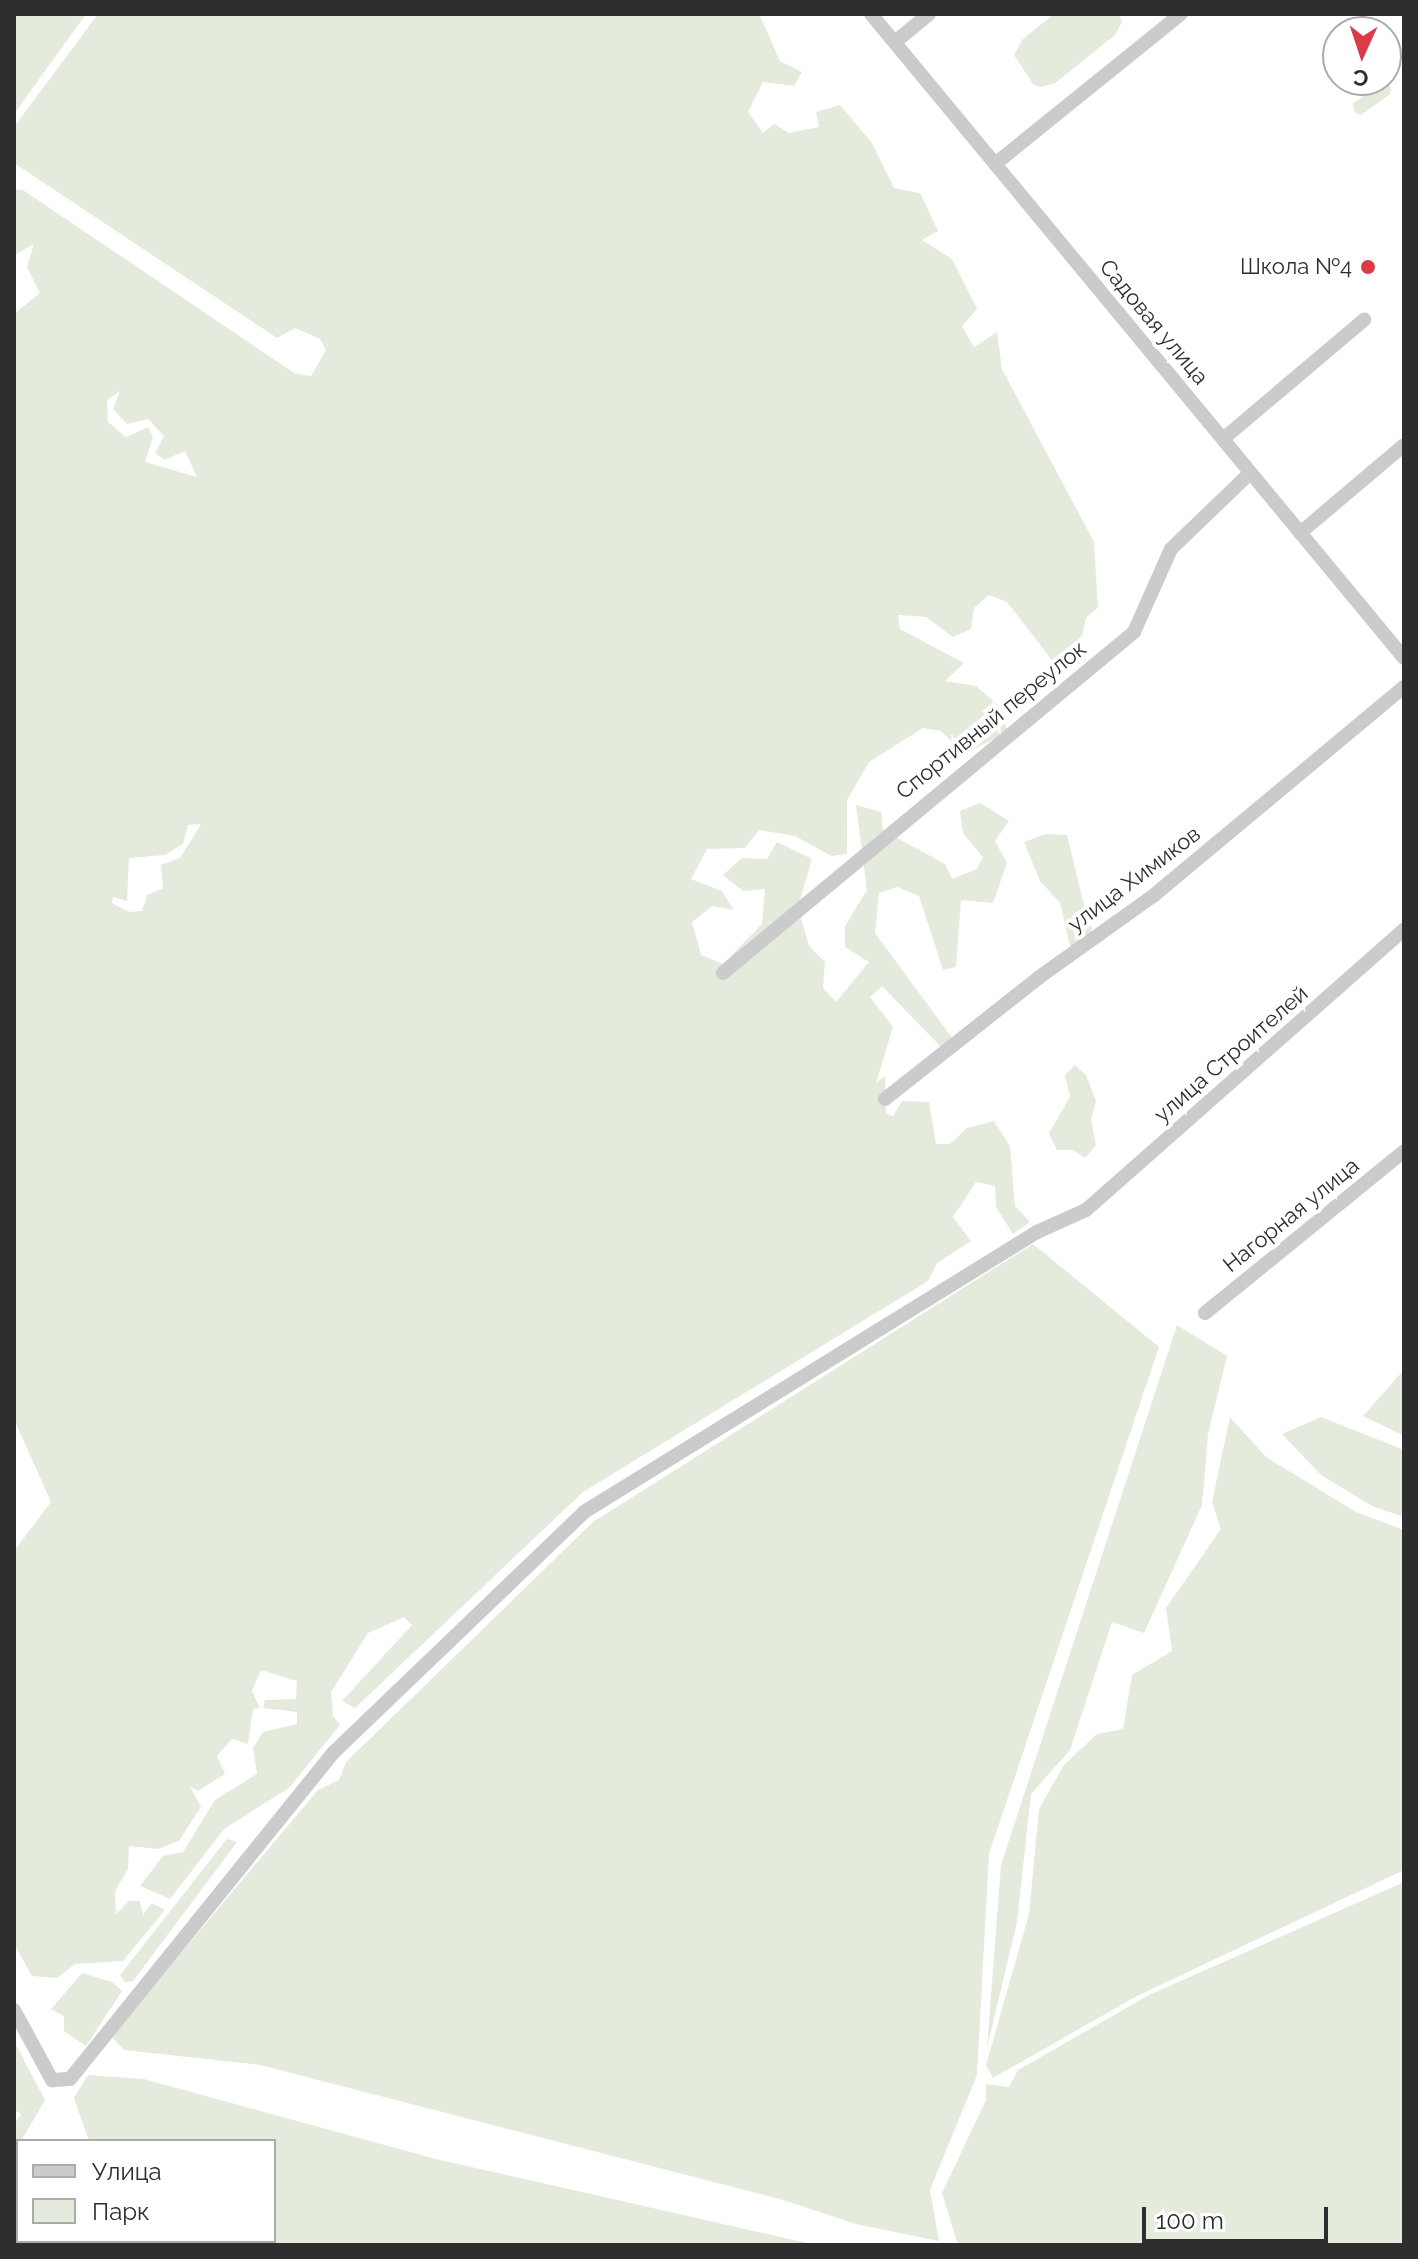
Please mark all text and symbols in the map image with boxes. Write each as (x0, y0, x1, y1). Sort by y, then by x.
north arrow (1322, 16, 1402, 96)
text: С (1353, 65, 1369, 91)
street label: Садовая улица (1094, 254, 1214, 390)
place label: Школа №4 (1240, 254, 1352, 280)
marker: Школа №4 (1359, 258, 1377, 276)
street label: Спортивный переулок (891, 635, 1091, 805)
street label: улица Химиков (1063, 821, 1205, 937)
street label: улица Строителей (1149, 980, 1313, 1128)
street label: Нагорная улица (1218, 1152, 1364, 1278)
legend (16, 2139, 276, 2243)
text: Улица (92, 2157, 162, 2186)
scale bar (1146, 2191, 1332, 2241)
text: Парк (92, 2197, 150, 2226)
text: 100 m (1156, 2206, 1224, 2235)

